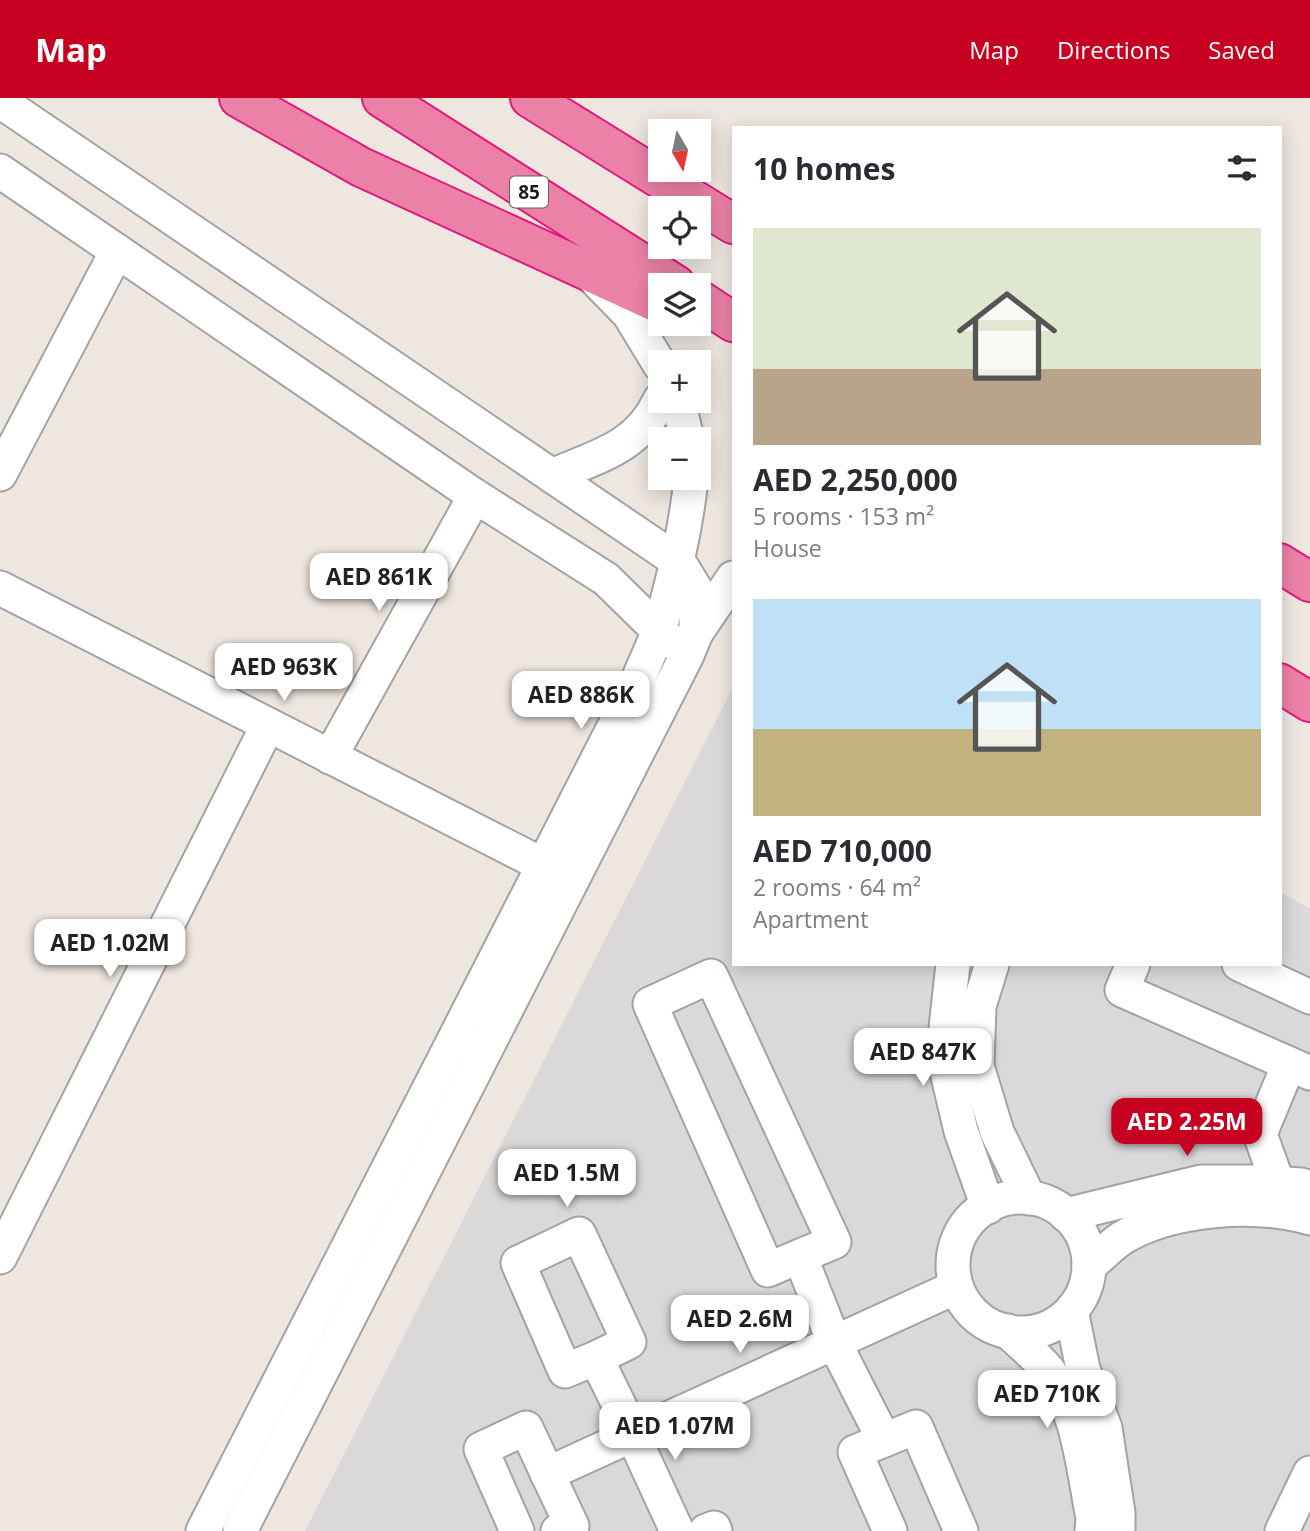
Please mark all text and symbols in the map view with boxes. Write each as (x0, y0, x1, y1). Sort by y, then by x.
text: Map (35, 27, 107, 72)
text: Map (969, 33, 1019, 66)
text: Directions (1057, 33, 1170, 66)
text: Saved (1208, 33, 1275, 66)
north arrow (648, 119, 710, 182)
map controls (648, 119, 711, 490)
text: 10 homes (753, 148, 896, 189)
icon: filters (1223, 149, 1261, 187)
road number: 85 (510, 176, 548, 208)
button: locate (648, 196, 711, 259)
button: layers (648, 273, 711, 336)
icon: home (944, 273, 1070, 399)
button: + (648, 350, 711, 413)
button: − (648, 427, 711, 490)
text: AED 2,250,000 (753, 459, 958, 500)
text: 5 rooms · 153 m² (753, 500, 934, 532)
text: House (753, 532, 822, 564)
pin: AED 861K (307, 554, 451, 613)
text: AED 861K (326, 560, 432, 592)
pin: AED 963K (212, 644, 356, 703)
icon: home (944, 644, 1070, 770)
text: AED 963K (231, 650, 337, 682)
pin: AED 886K (509, 672, 653, 731)
text: AED 886K (528, 678, 634, 710)
text: AED 710,000 (753, 830, 932, 871)
text: 2 rooms · 64 m² (753, 871, 921, 903)
text: Apartment (753, 903, 869, 935)
pin: AED 1.02M (30, 920, 190, 979)
text: AED 1.02M (50, 926, 170, 958)
pin: AED 847K (851, 1028, 995, 1088)
text: AED 847K (870, 1035, 976, 1067)
pin: AED 2.25M (1107, 1098, 1267, 1158)
text: AED 2.25M (1127, 1105, 1247, 1137)
pin: AED 1.5M (495, 1150, 639, 1209)
text: AED 1.5M (514, 1156, 620, 1188)
pin: AED 2.6M (668, 1296, 812, 1355)
text: AED 2.6M (687, 1302, 793, 1334)
pin: AED 710K (975, 1370, 1119, 1430)
text: AED 710K (994, 1377, 1100, 1409)
pin: AED 1.07M (595, 1402, 755, 1462)
text: AED 1.07M (615, 1409, 735, 1441)

